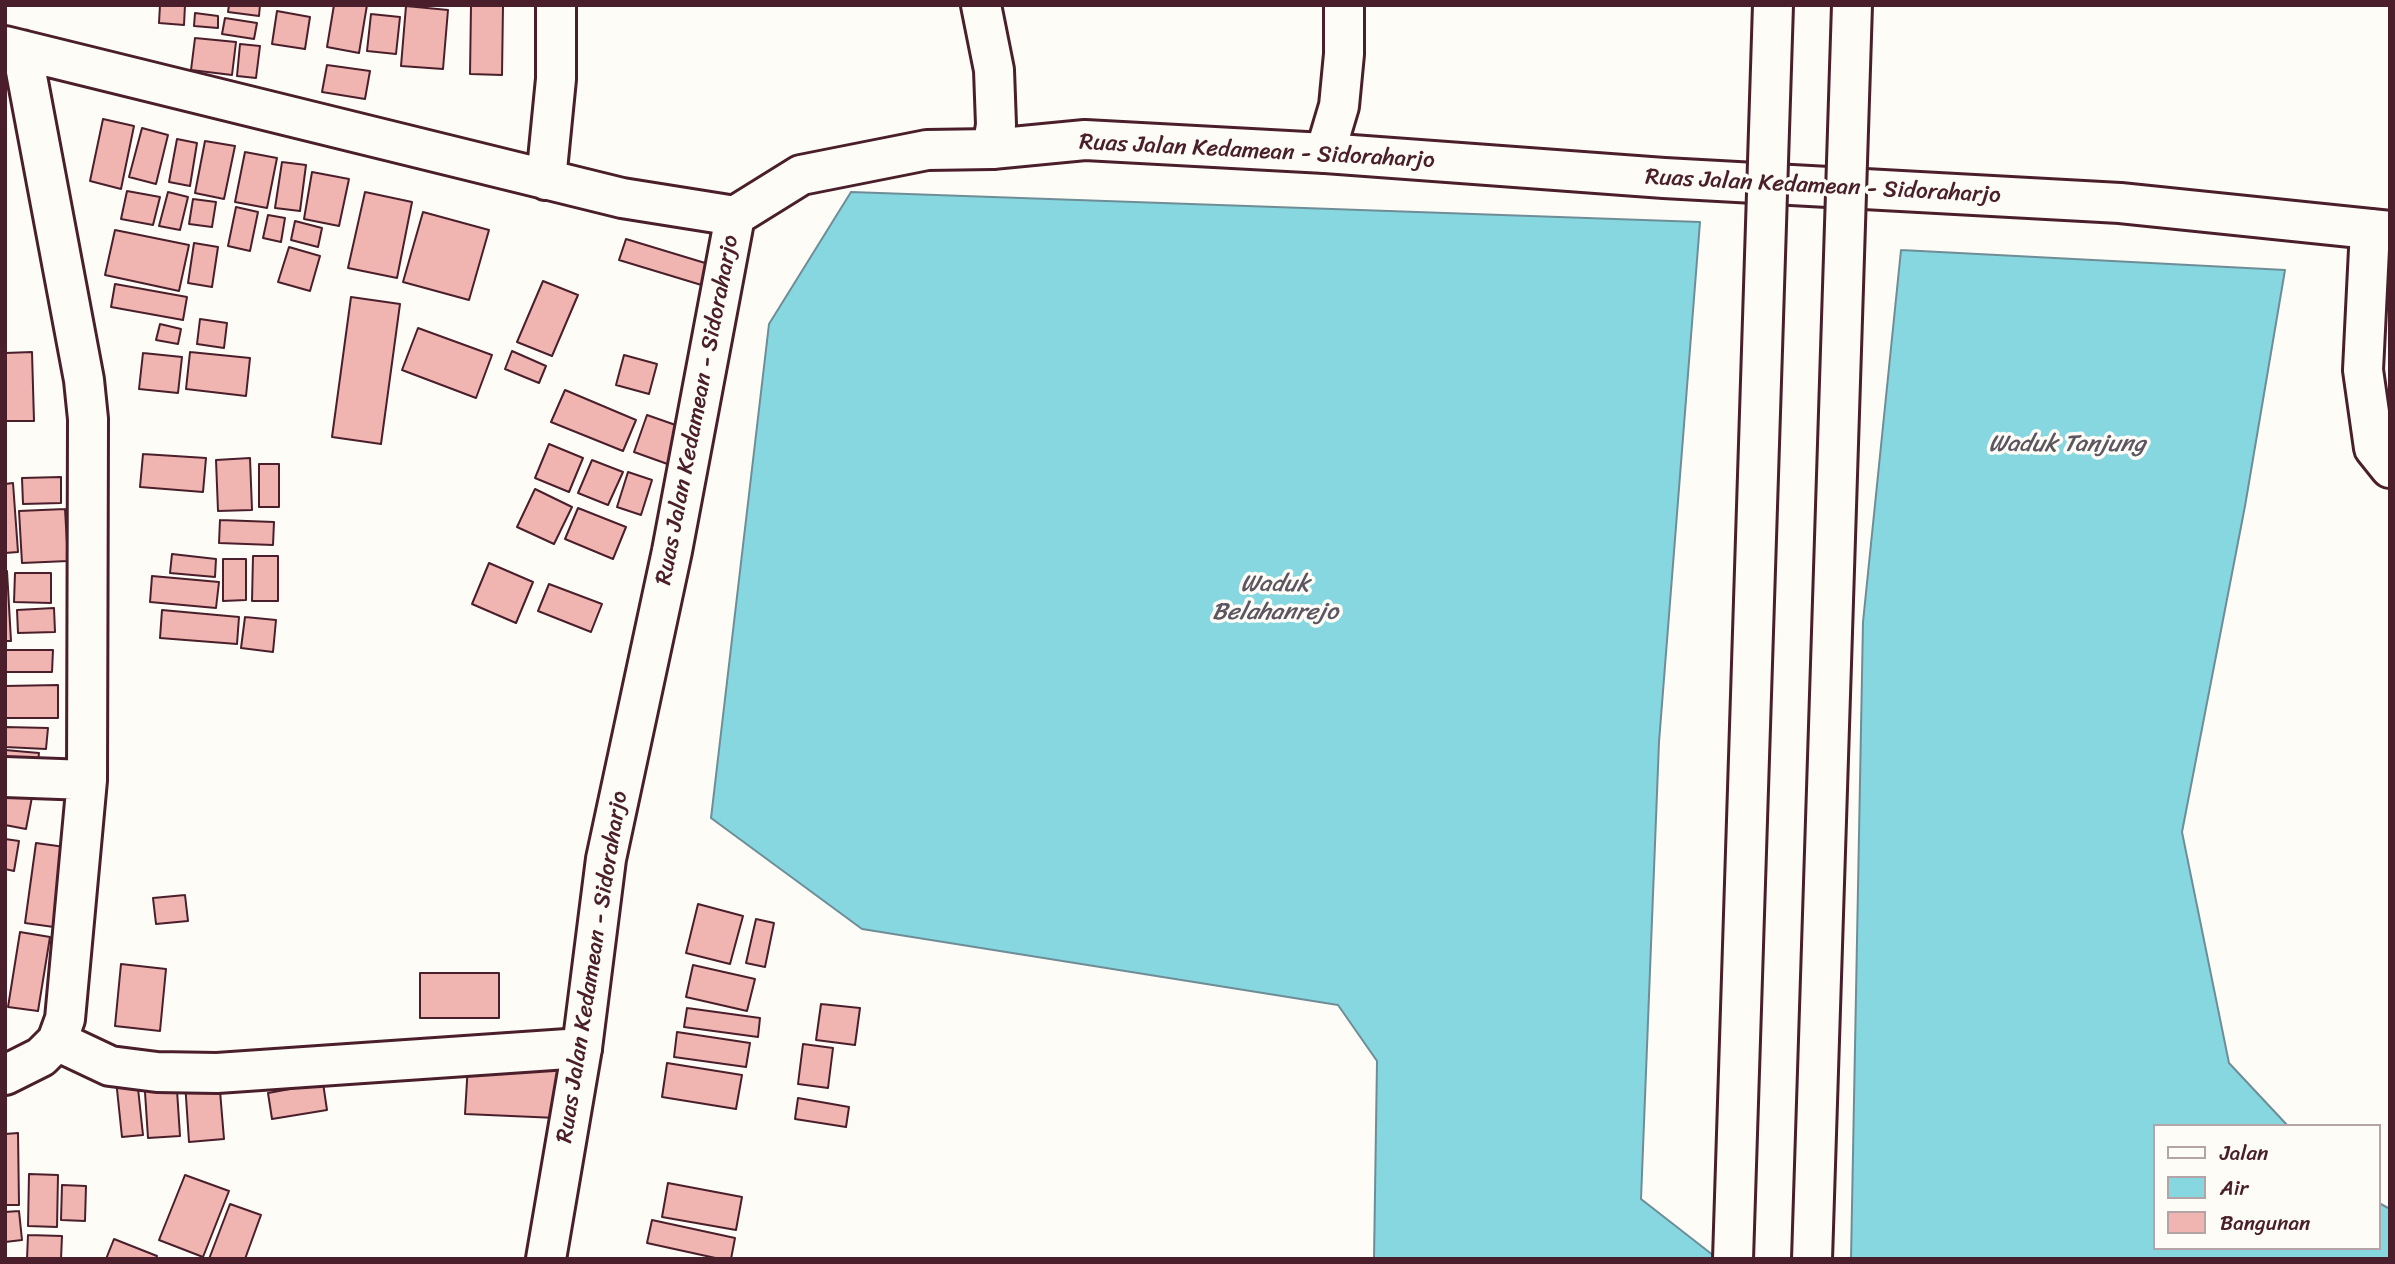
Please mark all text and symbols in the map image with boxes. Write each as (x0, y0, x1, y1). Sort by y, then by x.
street label: Ruas Jalan Kedamean - Sidoraharjo (1079, 129, 1435, 175)
street label: Ruas Jalan Kedamean - Sidoraharjo (1645, 164, 2001, 210)
street label: Ruas Jalan Kedamean - Sidoraharjo (651, 233, 745, 587)
water label: Waduk Tanjung (1988, 431, 2146, 459)
water label: Waduk Belahanrejo (1212, 571, 1338, 627)
street label: Ruas Jalan Kedamean - Sidoraharjo (552, 789, 634, 1145)
legend (2154, 1124, 2381, 1250)
text: Jalan (2220, 1134, 2268, 1172)
text: Air (2220, 1169, 2248, 1207)
text: Bangunan (2220, 1204, 2310, 1242)

